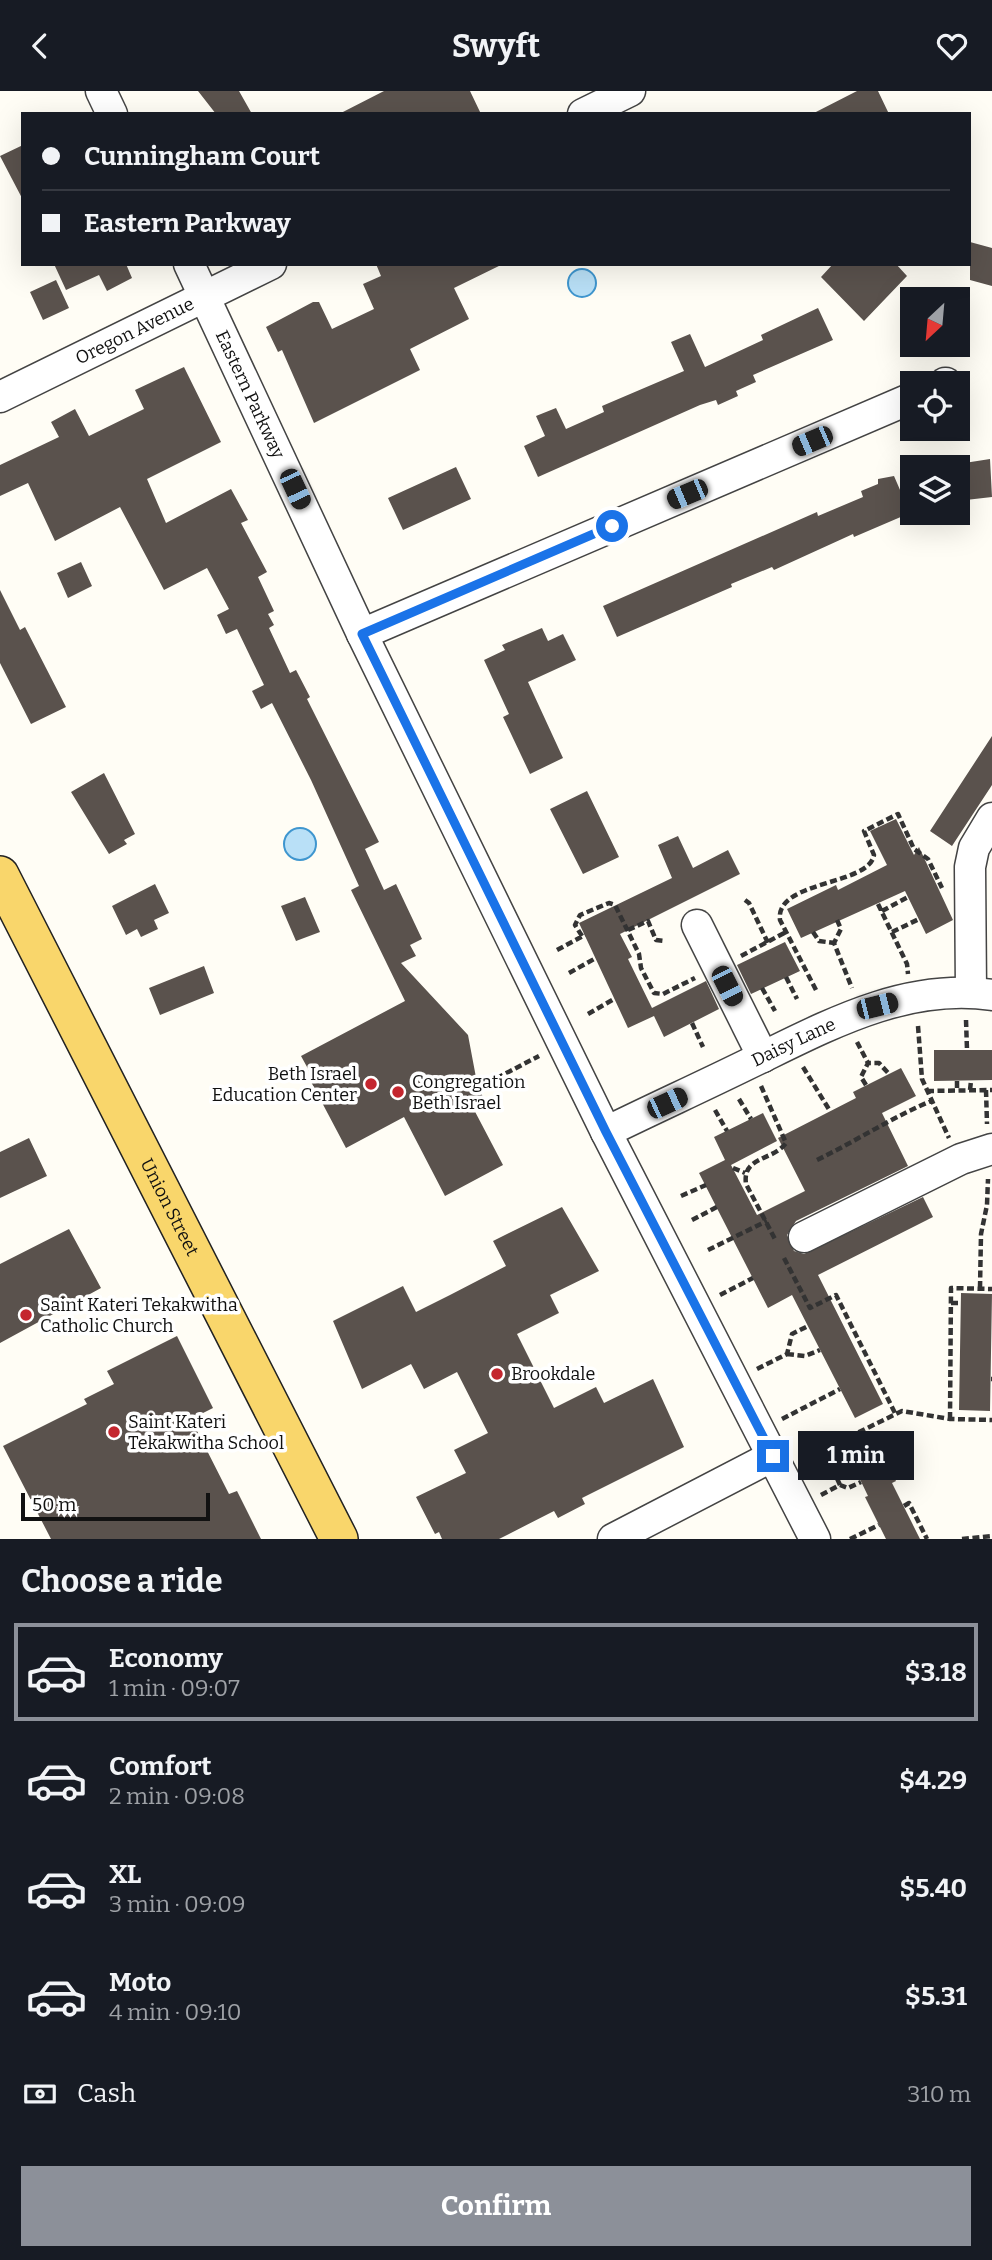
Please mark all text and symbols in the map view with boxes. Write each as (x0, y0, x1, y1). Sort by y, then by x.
icon: back (21, 27, 59, 65)
text: Swyft (452, 27, 540, 65)
icon: heart (933, 27, 971, 65)
text: Cunningham Court (84, 141, 320, 172)
text: Eastern Parkway (84, 208, 291, 239)
north arrow (900, 287, 970, 357)
map controls (900, 287, 970, 525)
street label: Oregon Avenue (72, 293, 197, 369)
street label: Eastern Parkway (211, 327, 290, 462)
button: locate (900, 371, 970, 441)
car (789, 423, 836, 459)
button: layers (900, 455, 970, 525)
car (277, 466, 314, 512)
car (664, 476, 711, 512)
route start (596, 510, 628, 542)
car (709, 963, 746, 1009)
car (855, 991, 900, 1021)
street label: Daisy Lane (748, 1013, 839, 1072)
place label: Beth Israel Education Center (212, 1063, 357, 1106)
place label: Congregation Beth Israel (412, 1071, 526, 1114)
marker: Beth Israel Education Center (363, 1076, 379, 1092)
marker: Congregation Beth Israel (390, 1084, 406, 1100)
car (644, 1085, 691, 1121)
street label: Union Street (136, 1155, 204, 1260)
place label: Saint Kateri Tekakwitha Catholic Church (40, 1294, 238, 1337)
marker: Saint Kateri Tekakwitha Catholic Church (18, 1307, 34, 1323)
place label: Brookdale (511, 1363, 595, 1385)
marker: Brookdale (489, 1366, 505, 1382)
place label: Saint Kateri Tekakwitha School (128, 1411, 284, 1454)
marker: Saint Kateri Tekakwitha School (106, 1424, 122, 1440)
callout: 1 min (798, 1431, 913, 1481)
route end (757, 1440, 789, 1472)
text: 1 min (827, 1441, 885, 1469)
scale bar (21, 1490, 210, 1522)
text: 50 m (32, 1493, 76, 1516)
text: Choose a ride (21, 1562, 222, 1600)
icon: car (25, 1641, 88, 1704)
text: Economy (109, 1643, 223, 1674)
text: $3.18 (905, 1657, 967, 1688)
text: 1 min · 09:07 (109, 1674, 240, 1702)
icon: car (25, 1749, 88, 1812)
text: Comfort (109, 1751, 212, 1782)
text: $4.29 (899, 1765, 967, 1796)
text: 2 min · 09:08 (109, 1782, 245, 1810)
icon: car (25, 1857, 88, 1920)
text: XL (109, 1859, 141, 1890)
text: $5.40 (900, 1873, 967, 1904)
text: 3 min · 09:09 (109, 1890, 245, 1918)
icon: car (25, 1965, 88, 2028)
text: Moto (109, 1967, 171, 1998)
text: $5.31 (905, 1981, 967, 2012)
text: 4 min · 09:10 (109, 1998, 242, 2026)
icon: cash (21, 2075, 59, 2113)
text: Cash (77, 2078, 136, 2109)
text: 310 m (907, 2080, 971, 2108)
button: Confirm (21, 2166, 971, 2246)

